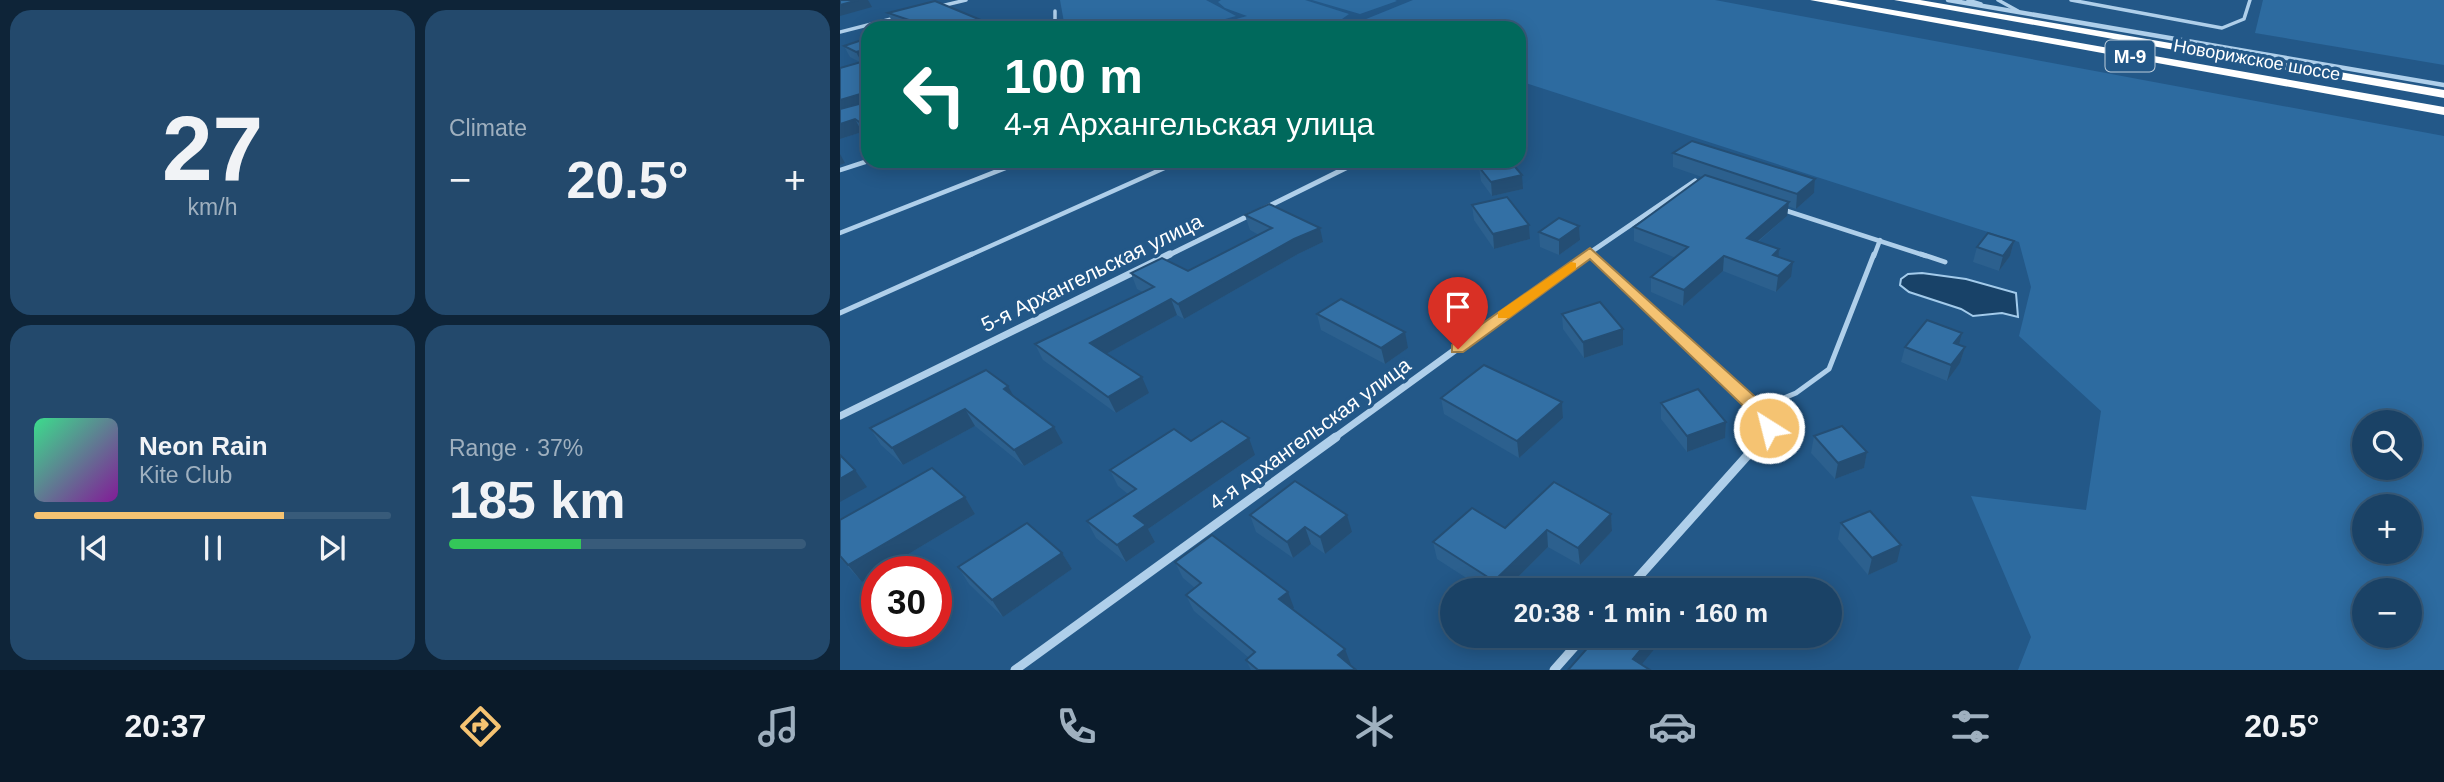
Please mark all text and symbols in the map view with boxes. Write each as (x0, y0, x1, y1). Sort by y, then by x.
street label: Новорижское шоссе (2172, 35, 2342, 85)
road number: М-9 (2106, 40, 2154, 72)
icon: left (889, 49, 980, 140)
text: 100 m (1004, 49, 1143, 103)
text: 27 (162, 98, 263, 199)
text: 4-я Архангельская улица (1004, 106, 1374, 142)
text: Climate (449, 115, 527, 141)
text: 20.5° (566, 151, 689, 209)
text: − (449, 159, 471, 201)
text: + (784, 159, 806, 201)
text: km/h (188, 194, 237, 220)
street label: 5-я Архангельская улица (978, 209, 1206, 336)
pin (1428, 277, 1488, 349)
icon: arrive (1439, 288, 1477, 326)
street label: 4-я Архангельская улица (1205, 353, 1415, 514)
position arrow (1732, 391, 1806, 465)
map controls (2352, 410, 2422, 648)
button: search (2352, 410, 2422, 480)
text: Neon Rain (139, 431, 268, 461)
text: Range · 37% (449, 435, 583, 461)
text: Kite Club (139, 462, 232, 488)
text: 185 km (449, 471, 625, 529)
button: + (2352, 494, 2422, 564)
icon: previous (75, 529, 113, 567)
icon: pause (194, 529, 232, 567)
icon: next (313, 529, 351, 567)
speed limit sign: 30 (861, 556, 952, 647)
button: − (2352, 578, 2422, 648)
text: 20:38 · 1 min · 160 m (1514, 598, 1768, 628)
icon: directions (456, 702, 505, 751)
icon: music (754, 702, 803, 751)
icon: phone (1052, 702, 1101, 751)
icon: climate (1350, 702, 1399, 751)
icon: car (1648, 702, 1697, 751)
icon: filters (1946, 702, 1995, 751)
text: 20:37 (125, 708, 206, 744)
text: 20.5° (2244, 708, 2319, 744)

